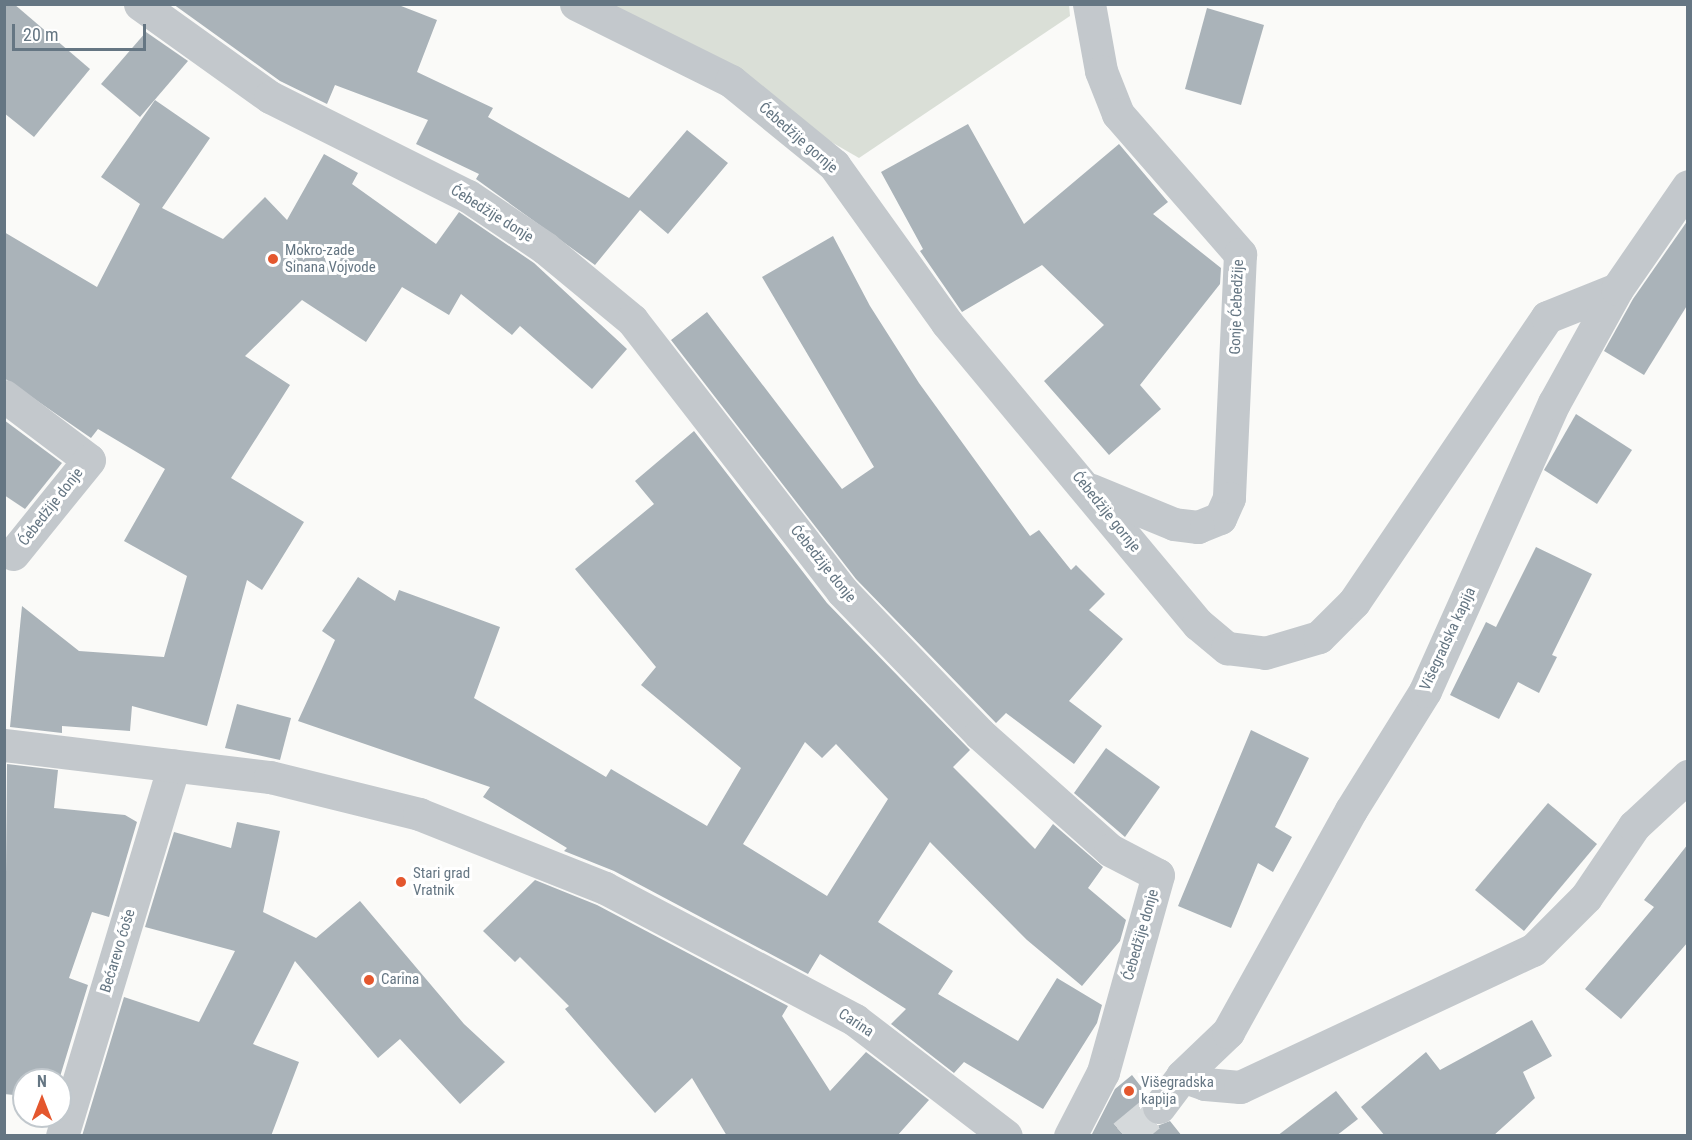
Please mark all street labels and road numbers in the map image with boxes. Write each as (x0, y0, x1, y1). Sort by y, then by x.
street label: Ćebedžije gornje (755, 99, 841, 177)
street label: Ćebedžije donje (447, 181, 537, 247)
street label: Gonje Ćebedžije (1226, 259, 1248, 355)
street label: Ćebedžije donje (15, 464, 87, 550)
street label: Ćebedžije gornje (1068, 468, 1144, 556)
street label: Ćebedžije donje (786, 522, 860, 606)
street label: Višegradska kapija (1416, 585, 1480, 693)
street label: Ćebedžije donje (1119, 887, 1163, 983)
street label: Bećarevo ćoše (97, 907, 139, 995)
street label: Carina (835, 1005, 877, 1041)

